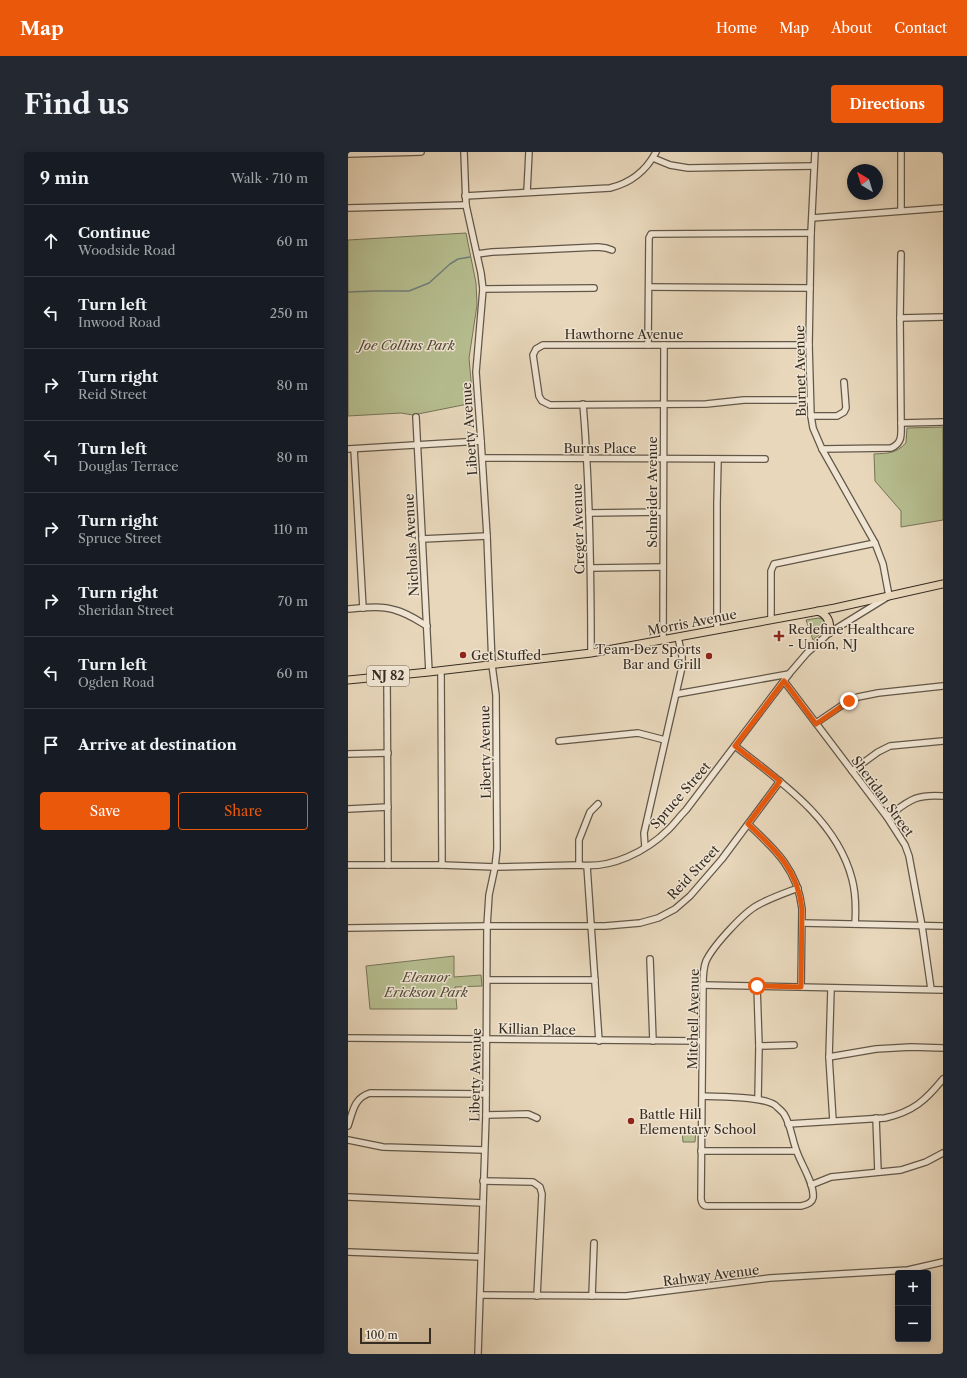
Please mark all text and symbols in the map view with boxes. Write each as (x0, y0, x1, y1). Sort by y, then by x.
text: Map (20, 17, 64, 40)
text: Home (716, 19, 757, 37)
text: Map (779, 19, 809, 37)
text: About (831, 19, 872, 37)
text: Contact (894, 19, 947, 37)
button: Directions (831, 85, 943, 123)
text: Find us (24, 87, 129, 121)
north arrow (847, 164, 883, 200)
text: 9 min (40, 168, 89, 188)
text: Walk · 710 m (231, 170, 308, 186)
text: Continue (78, 223, 150, 242)
icon: ahead (40, 230, 62, 252)
text: 60 m (277, 233, 308, 249)
text: Woodside Road (78, 242, 175, 258)
text: Turn left (78, 295, 147, 314)
icon: left (40, 302, 62, 324)
text: 250 m (270, 305, 308, 321)
text: Inwood Road (78, 314, 161, 330)
street label: Burnet Avenue (791, 325, 809, 417)
street label: Hawthorne Avenue (564, 326, 684, 342)
park label: Joe Collins Park (355, 337, 455, 353)
text: Turn right (78, 367, 158, 386)
icon: right (40, 374, 62, 396)
text: 80 m (276, 377, 308, 393)
street label: Liberty Avenue (458, 382, 480, 476)
text: Reid Street (78, 386, 147, 402)
street label: Schneider Avenue (644, 436, 660, 548)
text: Turn left (78, 439, 147, 458)
street label: Burns Place (563, 440, 637, 456)
icon: left (40, 446, 62, 468)
text: 80 m (276, 449, 308, 465)
text: Douglas Terrace (78, 458, 179, 474)
street label: Creger Avenue (568, 483, 588, 575)
street label: Nicholas Avenue (400, 493, 422, 597)
text: Turn right (78, 511, 158, 530)
icon: right (40, 518, 62, 540)
text: 110 m (273, 521, 308, 537)
text: Spruce Street (78, 530, 162, 546)
text: Turn right (78, 583, 158, 602)
icon: right (40, 590, 62, 612)
text: 70 m (278, 593, 308, 609)
text: Sheridan Street (78, 602, 174, 618)
street label: Morris Avenue (646, 606, 738, 638)
place label: Redefine Healthcare - Union, NJ (788, 621, 915, 652)
marker: Redefine Healthcare - Union, NJ (773, 630, 785, 642)
place label: Team Dez Sports Bar and Grill (595, 641, 701, 672)
place label: Get Stuffed (471, 647, 541, 663)
marker: Get Stuffed (458, 650, 468, 660)
marker: Team Dez Sports Bar and Grill (704, 651, 714, 661)
text: Turn left (78, 655, 147, 674)
icon: left (40, 662, 62, 684)
text: 60 m (277, 665, 308, 681)
road number: NJ 82 (367, 666, 409, 686)
text: Ogden Road (78, 674, 155, 690)
route end (840, 692, 858, 710)
street label: Liberty Avenue (476, 705, 494, 799)
icon: arrive (40, 734, 62, 756)
text: Arrive at destination (78, 735, 237, 754)
street label: Sheridan Street (848, 753, 918, 840)
street label: Spruce Street (647, 758, 714, 832)
button: Save (40, 792, 170, 830)
button: Share (178, 792, 308, 830)
street label: Reid Street (664, 841, 723, 903)
street label: Mitchell Avenue (684, 968, 702, 1070)
park label: Eleanor Erickson Park (383, 969, 468, 1000)
route start (748, 977, 766, 995)
street label: Killian Place (498, 1020, 576, 1038)
street label: Liberty Avenue (466, 1028, 484, 1122)
place label: Battle Hill Elementary School (639, 1106, 757, 1137)
marker: Battle Hill Elementary School (626, 1116, 636, 1126)
street label: Rahway Avenue (662, 1261, 760, 1289)
map controls (895, 1270, 931, 1342)
button: + (895, 1270, 931, 1306)
button: − (895, 1306, 931, 1342)
scale bar (360, 1326, 431, 1345)
text: 100 m (366, 1328, 398, 1342)

